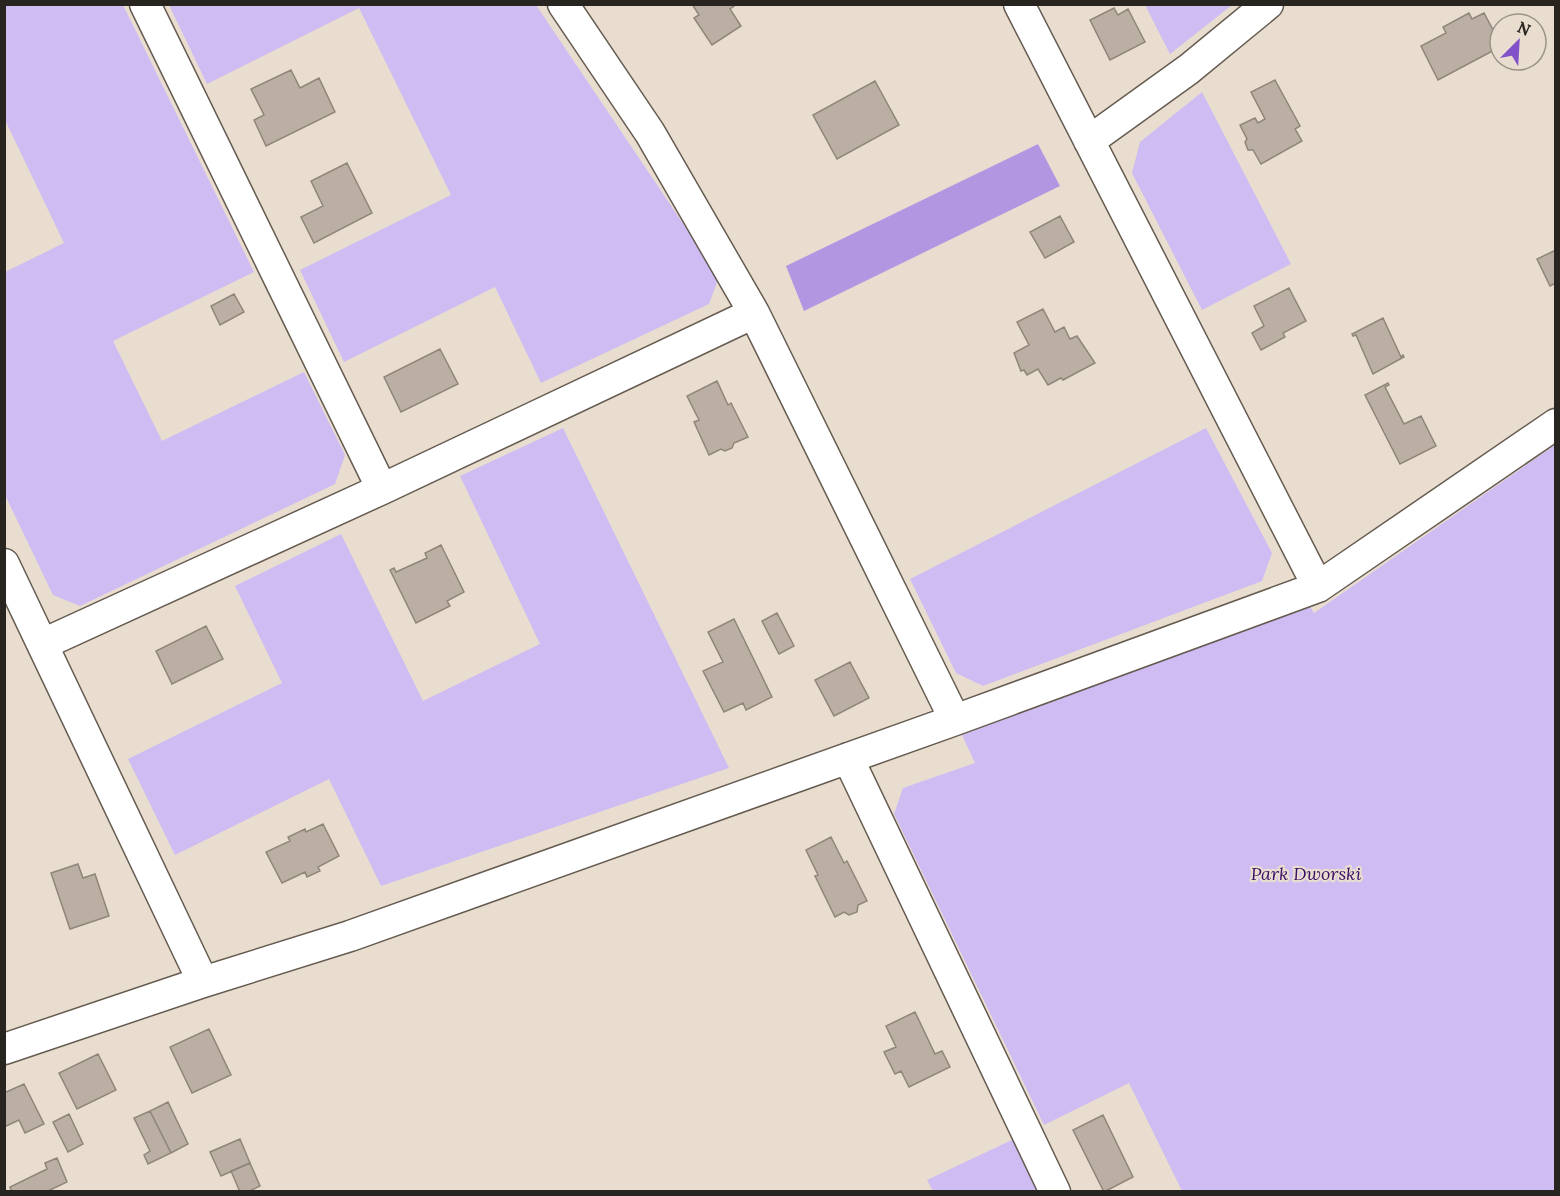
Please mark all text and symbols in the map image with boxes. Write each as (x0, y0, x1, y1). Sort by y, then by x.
north arrow (1488, 12, 1548, 72)
text: N (1514, 17, 1534, 40)
park label: Park Dworski (1251, 862, 1361, 885)

